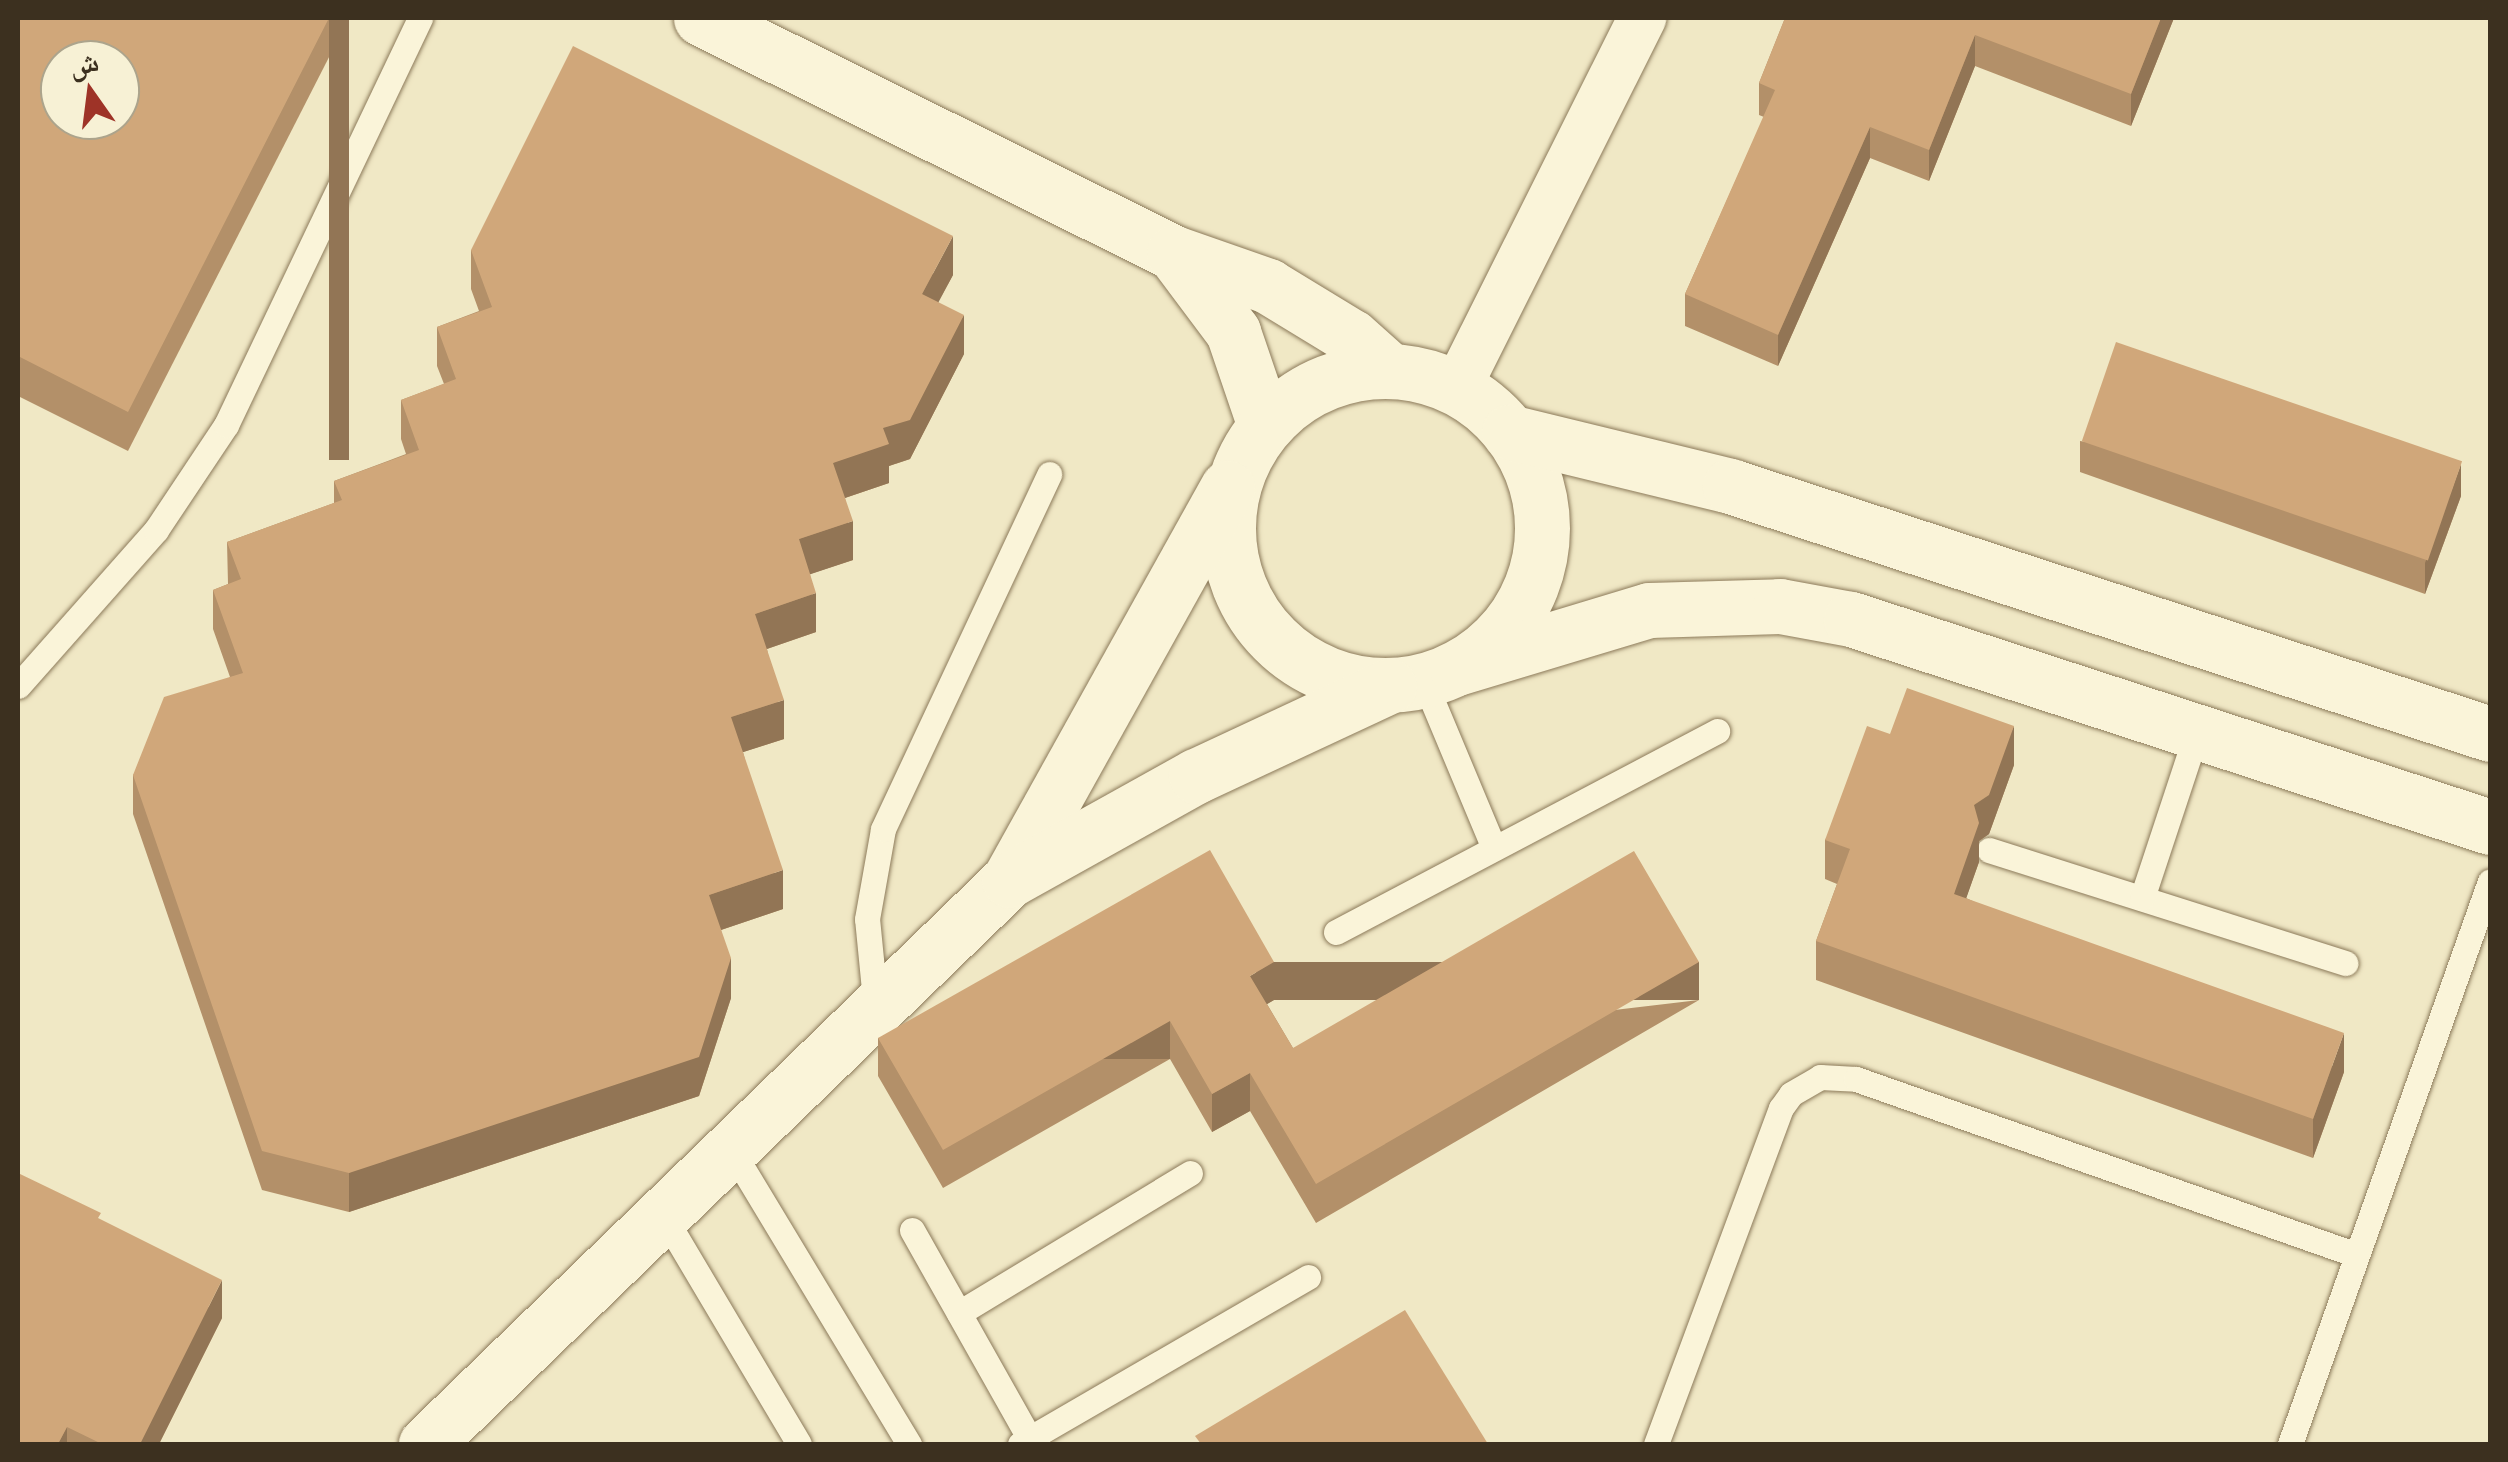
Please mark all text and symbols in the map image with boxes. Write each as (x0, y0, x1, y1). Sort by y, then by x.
north arrow (40, 40, 140, 140)
text: ش (64, 41, 102, 85)

